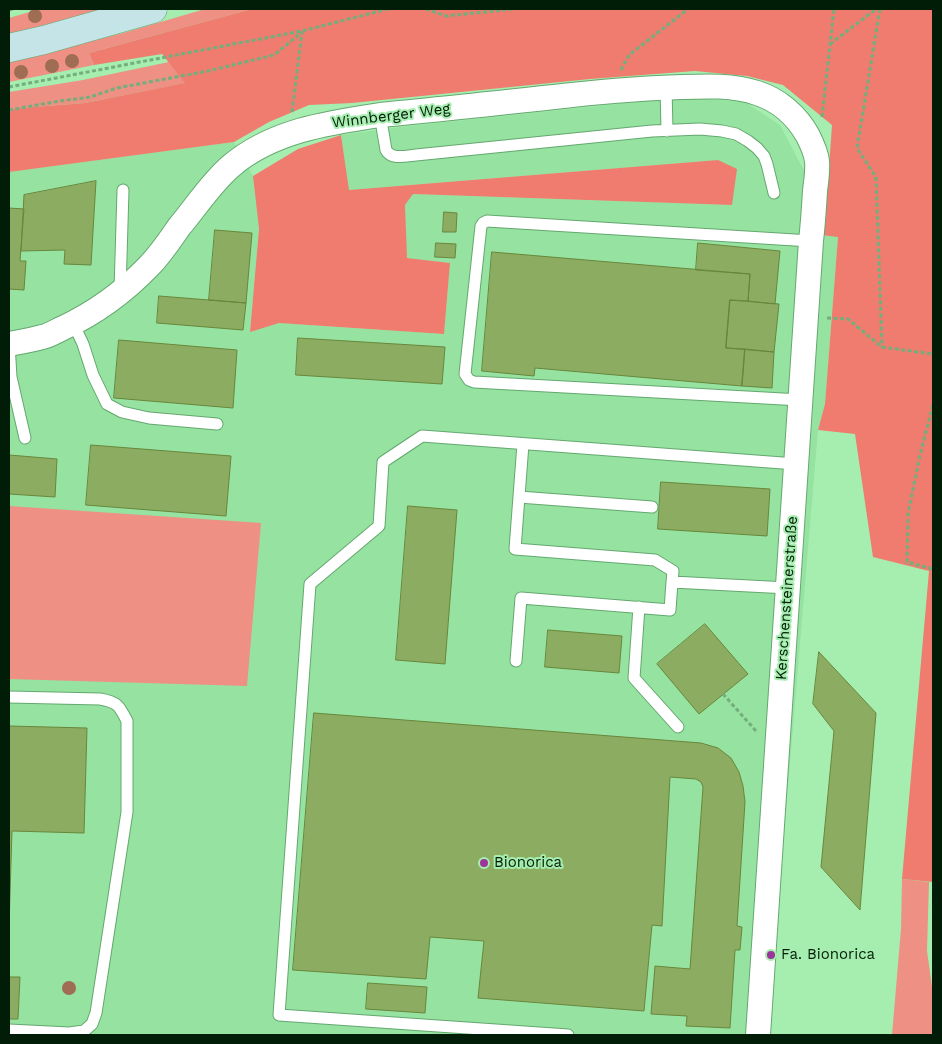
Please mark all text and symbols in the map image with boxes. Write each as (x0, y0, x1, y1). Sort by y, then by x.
street label: Winnberger Weg (331, 100, 451, 132)
street label: Kerschensteinerstraße (772, 515, 802, 681)
place label: Bionorica (494, 854, 562, 872)
marker: Bionorica (478, 857, 490, 869)
place label: Fa. Bionorica (781, 946, 875, 964)
marker: Fa. Bionorica (765, 949, 777, 961)

